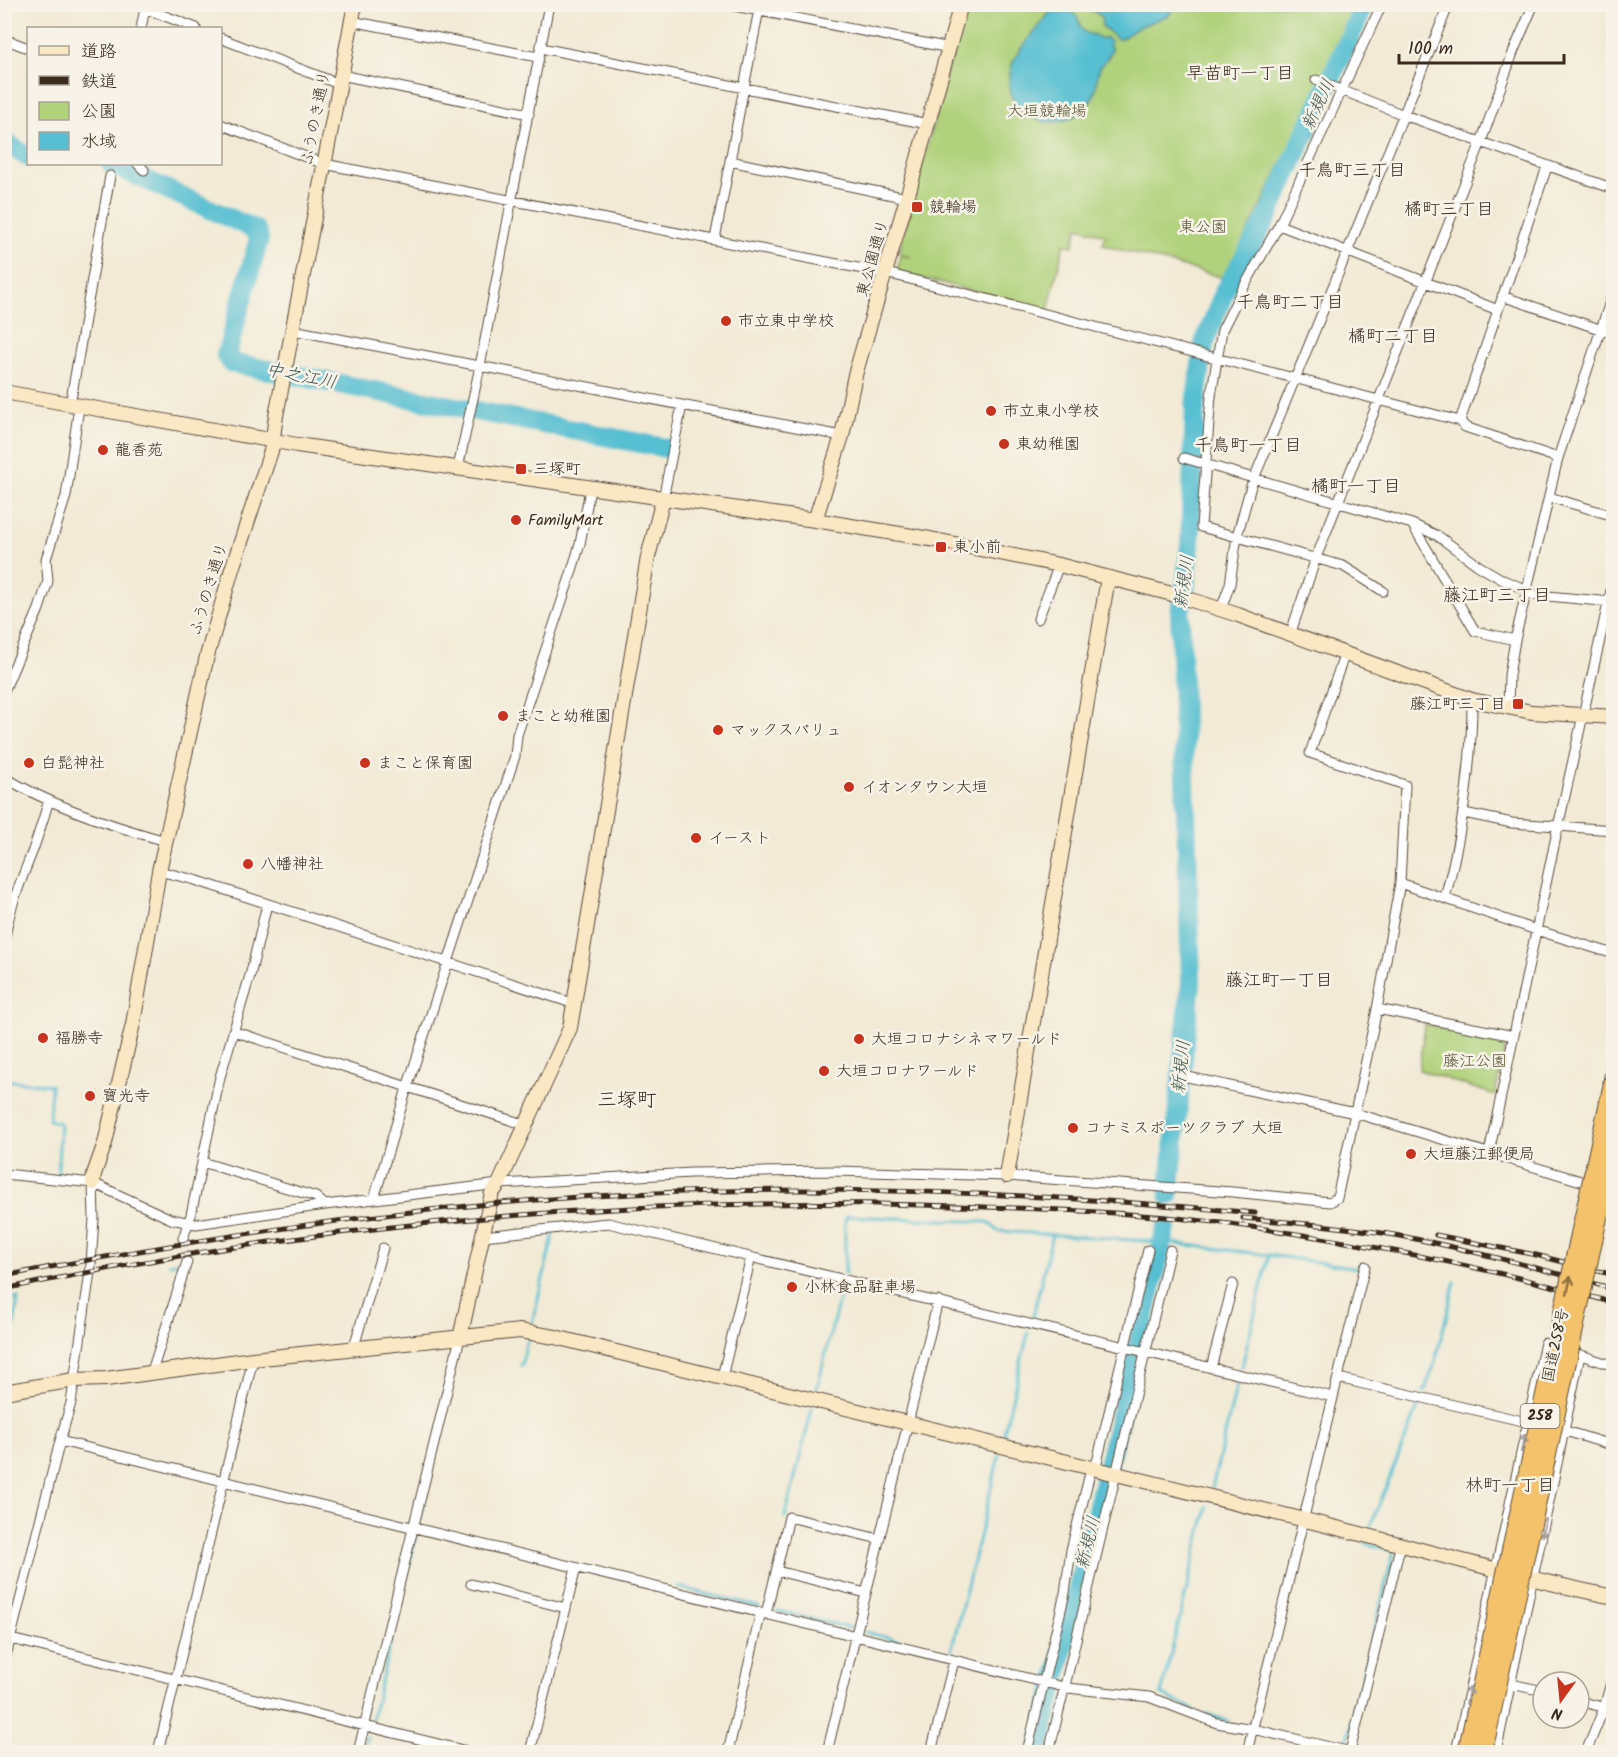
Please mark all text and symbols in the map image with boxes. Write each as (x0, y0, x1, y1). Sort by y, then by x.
legend (27, 27, 222, 165)
scale bar (1399, 27, 1564, 65)
text: 100 m (1408, 35, 1453, 64)
text: 道路 (81, 38, 117, 67)
district label: 早苗町一丁目 (1186, 60, 1294, 89)
text: 鉄道 (81, 68, 117, 97)
street label: ふうのき通り (295, 68, 337, 168)
water label: 新規川 (1294, 74, 1344, 136)
text: 公園 (81, 98, 117, 127)
park label: 大垣競輪場 (1007, 99, 1087, 124)
text: 水域 (81, 128, 117, 157)
district label: 千鳥町三丁目 (1298, 157, 1406, 186)
place label: 競輪場 (929, 195, 977, 220)
district label: 橘町三丁目 (1404, 196, 1494, 225)
marker: 競輪場 (910, 200, 924, 214)
park label: 東公園 (1179, 215, 1227, 240)
street label: 東公園通り (850, 216, 896, 300)
district label: 千鳥町二丁目 (1236, 289, 1344, 318)
place label: 市立東中学校 (738, 309, 834, 334)
marker: 市立東中学校 (719, 314, 733, 328)
district label: 橘町二丁目 (1348, 323, 1438, 352)
water label: 中之江川 (263, 356, 339, 398)
place label: 市立東小学校 (1003, 399, 1099, 424)
marker: 市立東小学校 (984, 404, 998, 418)
place label: 東幼稚園 (1016, 432, 1080, 457)
district label: 千鳥町一丁目 (1194, 432, 1302, 461)
marker: 東幼稚園 (997, 437, 1011, 451)
place label: 龍香苑 (115, 438, 163, 463)
marker: 龍香苑 (96, 443, 110, 457)
place label: 三塚町 (533, 457, 581, 482)
marker: 三塚町 (514, 462, 528, 476)
district label: 橘町一丁目 (1311, 473, 1401, 502)
place label: FamilyMart (528, 508, 604, 533)
marker: FamilyMart (509, 513, 523, 527)
place label: 東小前 (953, 535, 1001, 560)
street label: ふうのき通り (183, 539, 235, 639)
marker: 東小前 (934, 540, 948, 554)
water label: 新規川 (1167, 553, 1203, 611)
district label: 藤江町三丁目 (1443, 582, 1551, 611)
place label: 藤江町三丁目 (1410, 692, 1506, 717)
marker: 藤江町三丁目 (1511, 697, 1525, 711)
place label: まこと幼稚園 (515, 704, 611, 729)
marker: まこと幼稚園 (496, 709, 510, 723)
place label: マックスバリュ (730, 718, 842, 743)
marker: マックスバリュ (711, 723, 725, 737)
place label: 白髭神社 (41, 751, 105, 776)
place label: まこと保育園 (377, 751, 473, 776)
marker: 白髭神社 (22, 756, 36, 770)
marker: まこと保育園 (358, 756, 372, 770)
place label: イオンタウン大垣 (861, 775, 988, 800)
marker: イオンタウン大垣 (842, 780, 856, 794)
place label: イースト (708, 826, 771, 851)
marker: イースト (689, 831, 703, 845)
place label: 八幡神社 (260, 852, 324, 877)
marker: 八幡神社 (241, 857, 255, 871)
district label: 藤江町一丁目 (1225, 967, 1333, 996)
place label: 福勝寺 (55, 1026, 103, 1051)
place label: 大垣コロナシネマワールド (871, 1027, 1062, 1052)
marker: 福勝寺 (36, 1031, 50, 1045)
marker: 大垣コロナシネマワールド (852, 1032, 866, 1046)
water label: 新規川 (1165, 1039, 1199, 1095)
park label: 藤江公園 (1443, 1049, 1507, 1074)
place label: 大垣コロナワールド (836, 1059, 979, 1084)
marker: 大垣コロナワールド (817, 1064, 831, 1078)
place label: 寶光寺 (102, 1084, 150, 1109)
district label: 三塚町 (597, 1085, 657, 1117)
marker: 寶光寺 (83, 1089, 97, 1103)
place label: コナミスポーツクラブ 大垣 (1085, 1116, 1283, 1141)
marker: コナミスポーツクラブ 大垣 (1066, 1121, 1080, 1135)
place label: 大垣藤江郵便局 (1423, 1142, 1535, 1167)
marker: 大垣藤江郵便局 (1404, 1147, 1418, 1161)
place label: 小林食品駐車場 (804, 1275, 916, 1300)
one-way arrow (1563, 1276, 1575, 1295)
marker: 小林食品駐車場 (785, 1280, 799, 1294)
street label: 国道258号 (1536, 1305, 1576, 1385)
road number: 258 (1520, 1404, 1560, 1428)
one-way arrow (1518, 1434, 1529, 1453)
district label: 林町一丁目 (1465, 1472, 1555, 1501)
water label: 新規川 (1068, 1513, 1110, 1573)
one-way arrow (1537, 1519, 1549, 1538)
north arrow (1531, 1670, 1591, 1730)
one-way arrow (1463, 1686, 1474, 1706)
text: N (1549, 1700, 1566, 1726)

